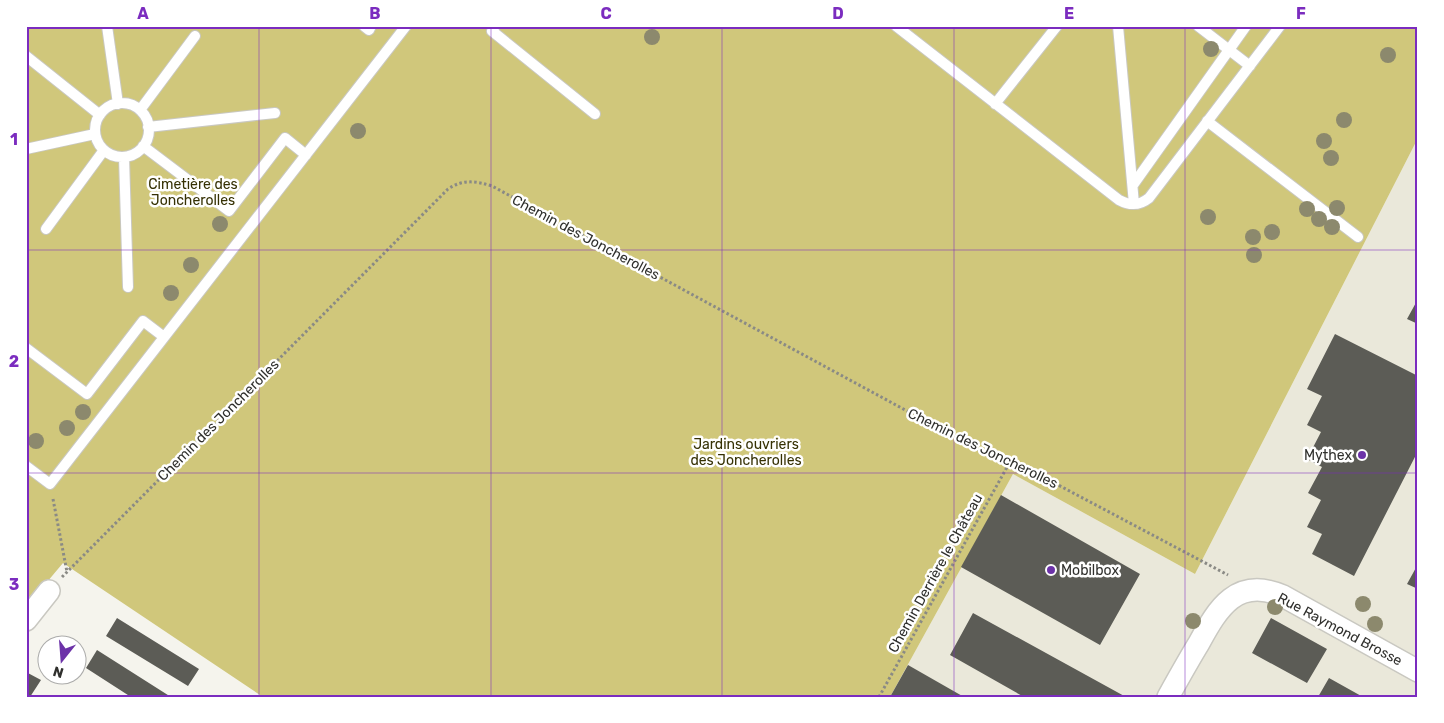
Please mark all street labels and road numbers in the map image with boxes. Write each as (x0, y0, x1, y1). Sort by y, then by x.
street label: Chemin des Joncherolles (509, 191, 662, 284)
street label: Chemin des Joncherolles (154, 356, 283, 485)
street label: Chemin des Joncherolles (905, 405, 1061, 492)
street label: Chemin Derrière le Château (885, 491, 986, 656)
street label: Rue Raymond Brosse (1275, 589, 1405, 670)

